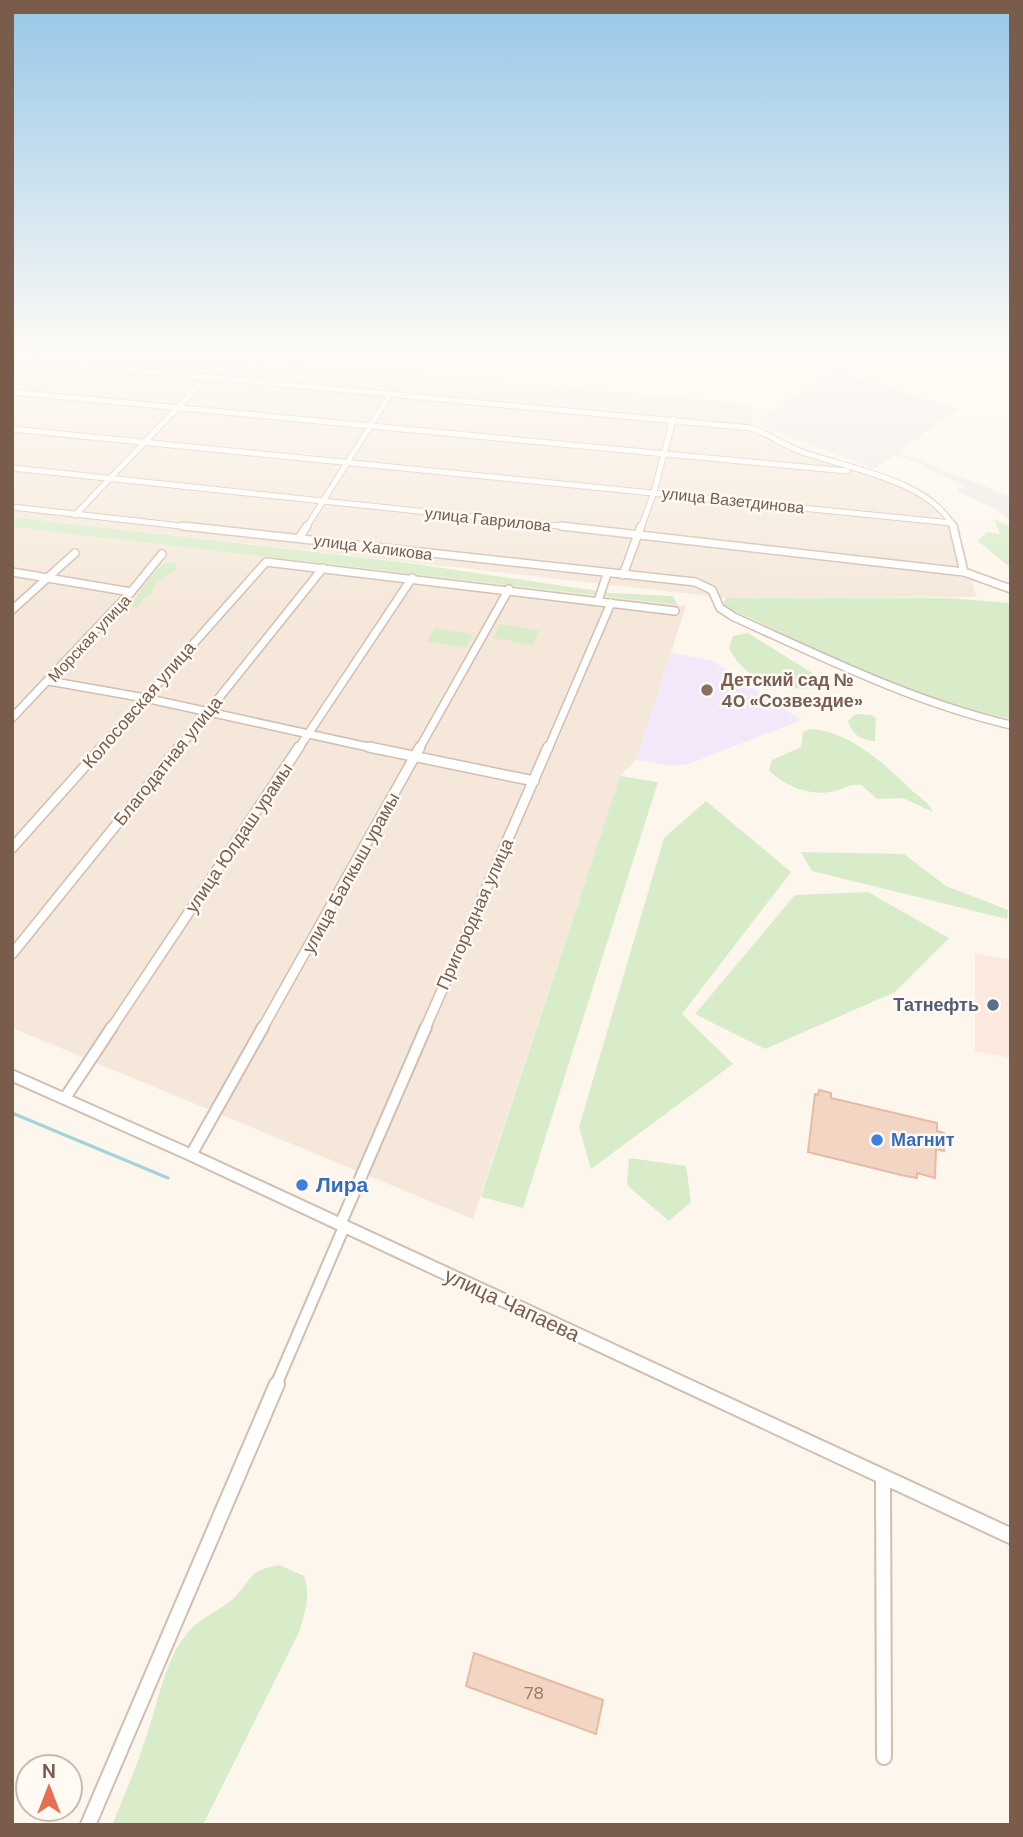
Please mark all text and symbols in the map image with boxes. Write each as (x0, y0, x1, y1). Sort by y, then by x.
street label: улица Вазетдинова (661, 483, 805, 518)
street label: улица Гаврилова (424, 502, 552, 537)
street label: улица Халикова (312, 530, 434, 565)
street label: Морская улица (43, 590, 135, 687)
street label: Колосовская улица (77, 636, 201, 774)
place label: Детский сад № 40 «Созвездие» (721, 668, 863, 713)
marker: Детский сад № 40 «Созвездие» (699, 682, 715, 698)
street label: Благодатная улица (108, 690, 228, 831)
street label: улица Юлдаш урамы (180, 758, 298, 918)
street label: улица Балкыш урамы (297, 788, 405, 958)
street label: Пригородная улица (431, 834, 520, 993)
place label: Татнефть (893, 993, 979, 1017)
marker: Татнефть (985, 997, 1001, 1013)
place label: Магнит (891, 1128, 955, 1152)
marker: Магнит (869, 1132, 885, 1148)
place label: Лира (316, 1171, 368, 1199)
marker: Лира (294, 1177, 310, 1193)
street label: улица Чапаева (440, 1261, 585, 1349)
house number: 78 (524, 1681, 544, 1705)
north arrow (14, 1753, 84, 1823)
text: N (42, 1759, 56, 1784)

